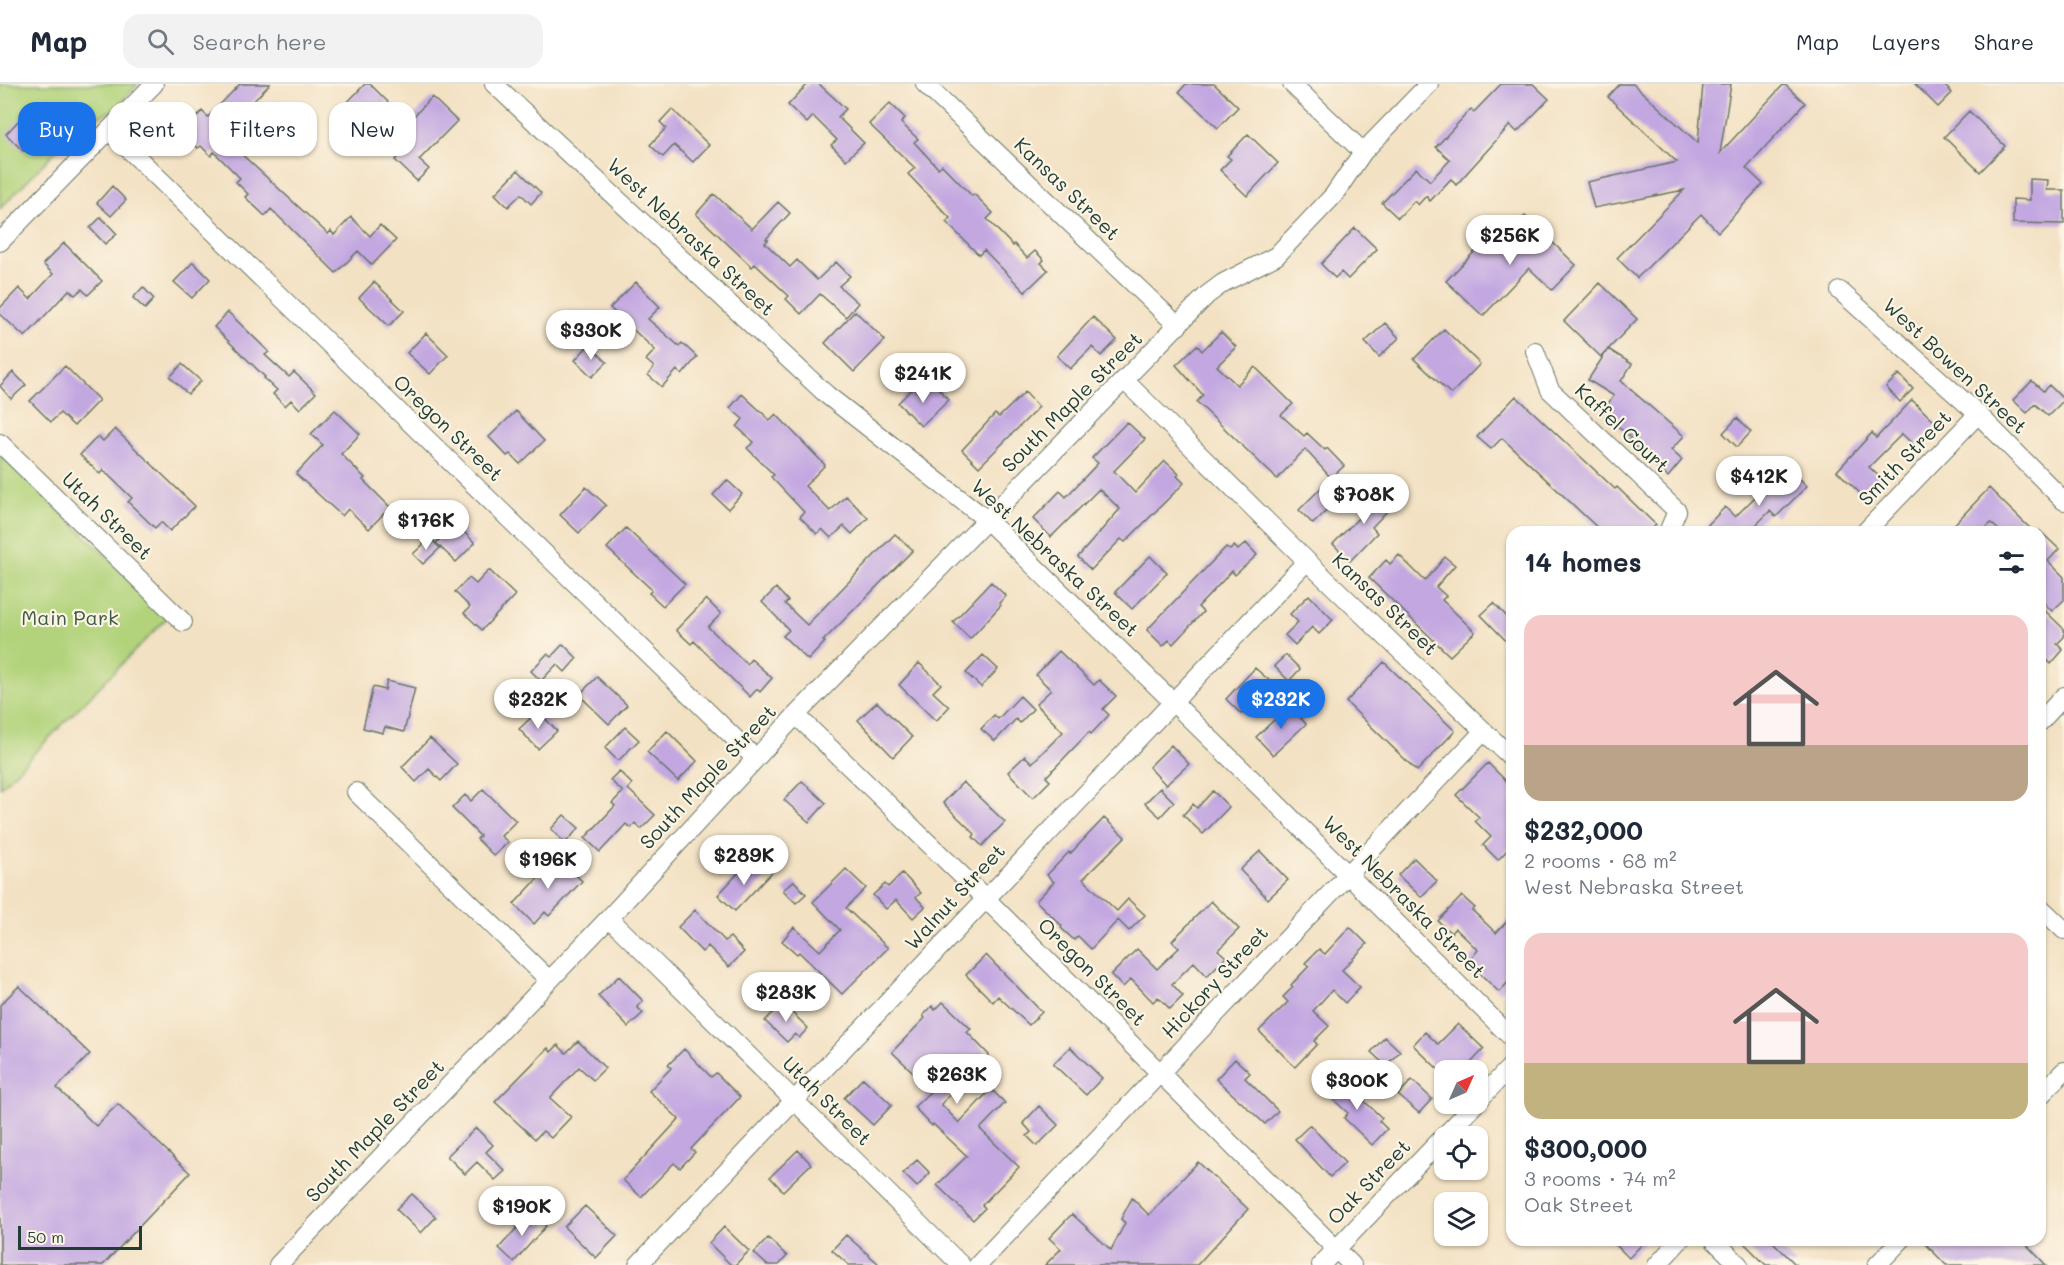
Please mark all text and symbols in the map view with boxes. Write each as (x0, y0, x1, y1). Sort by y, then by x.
search box (123, 14, 543, 68)
text: Map (30, 23, 87, 59)
icon: search (144, 25, 177, 58)
text: Search here (192, 27, 326, 56)
text: Map (1796, 28, 1839, 55)
text: Layers (1872, 28, 1941, 55)
text: Share (1974, 28, 2034, 55)
chip: Buy (18, 102, 96, 156)
chip: Rent (108, 102, 197, 156)
chip: Filters (209, 102, 317, 156)
chip: New (329, 102, 416, 156)
street label: Kansas Street (1009, 131, 1126, 245)
street label: West Nebraska Street (602, 152, 781, 321)
pin: $256K (1468, 215, 1552, 266)
text: $256K (1480, 221, 1540, 247)
street label: West Bowen Street (1878, 292, 2033, 439)
pin: $330K (549, 310, 633, 361)
text: $330K (560, 316, 622, 342)
street label: South Maple Street (995, 325, 1147, 477)
pin: $241K (881, 353, 965, 404)
text: $241K (894, 359, 952, 385)
street label: Oregon Street (388, 368, 509, 486)
street label: Kaffel Court (1570, 377, 1675, 478)
street label: Smith Street (1852, 404, 1957, 511)
pin: $412K (1717, 456, 1801, 507)
text: $412K (1730, 462, 1788, 488)
street label: Utah Street (57, 466, 158, 565)
street label: West Nebraska Street (966, 473, 1145, 642)
pin: $708K (1322, 474, 1406, 525)
text: $708K (1333, 480, 1395, 506)
pin: $176K (384, 500, 468, 551)
text: $176K (397, 506, 455, 532)
text: 14 homes (1524, 545, 1642, 579)
street label: Kansas Street (1327, 546, 1444, 660)
icon: filters (1995, 546, 2028, 579)
park label: Main Park (21, 604, 119, 630)
icon: home (1722, 654, 1830, 762)
pin: $232K (496, 679, 580, 730)
pin: $232K (1239, 679, 1323, 730)
text: $232K (508, 685, 568, 711)
text: $232K (1251, 685, 1311, 711)
street label: South Maple Street (633, 698, 781, 854)
street label: West Nebraska Street (1318, 809, 1492, 983)
text: $232,000 (1524, 813, 1643, 847)
pin: $289K (702, 835, 786, 886)
street label: Walnut Street (898, 838, 1010, 955)
pin: $196K (506, 839, 590, 890)
text: $289K (713, 841, 775, 867)
text: $196K (519, 845, 577, 871)
text: 2 rooms · 68 m² (1524, 847, 1677, 873)
text: West Nebraska Street (1524, 873, 1744, 899)
street label: Oregon Street (1033, 912, 1152, 1031)
street label: Hickory Street (1155, 919, 1273, 1043)
pin: $283K (744, 972, 828, 1023)
icon: home (1722, 972, 1830, 1080)
text: $283K (755, 978, 817, 1004)
street label: Utah Street (778, 1050, 878, 1150)
street label: South Maple Street (299, 1053, 449, 1207)
pin: $263K (915, 1054, 999, 1105)
text: $263K (927, 1060, 987, 1086)
pin: $300K (1315, 1060, 1399, 1111)
north arrow (1434, 1060, 1488, 1114)
map controls (1434, 1060, 1488, 1246)
text: $300K (1325, 1066, 1389, 1092)
button: locate (1434, 1126, 1488, 1180)
text: $300,000 (1524, 1131, 1647, 1165)
street label: Oak Street (1321, 1133, 1415, 1230)
text: 3 rooms · 74 m² (1524, 1165, 1676, 1191)
pin: $190K (480, 1186, 564, 1237)
text: Oak Street (1524, 1191, 1633, 1217)
text: $190K (492, 1192, 552, 1218)
button: layers (1434, 1192, 1488, 1246)
scale bar (18, 1223, 142, 1250)
text: 50 m (27, 1226, 64, 1247)

